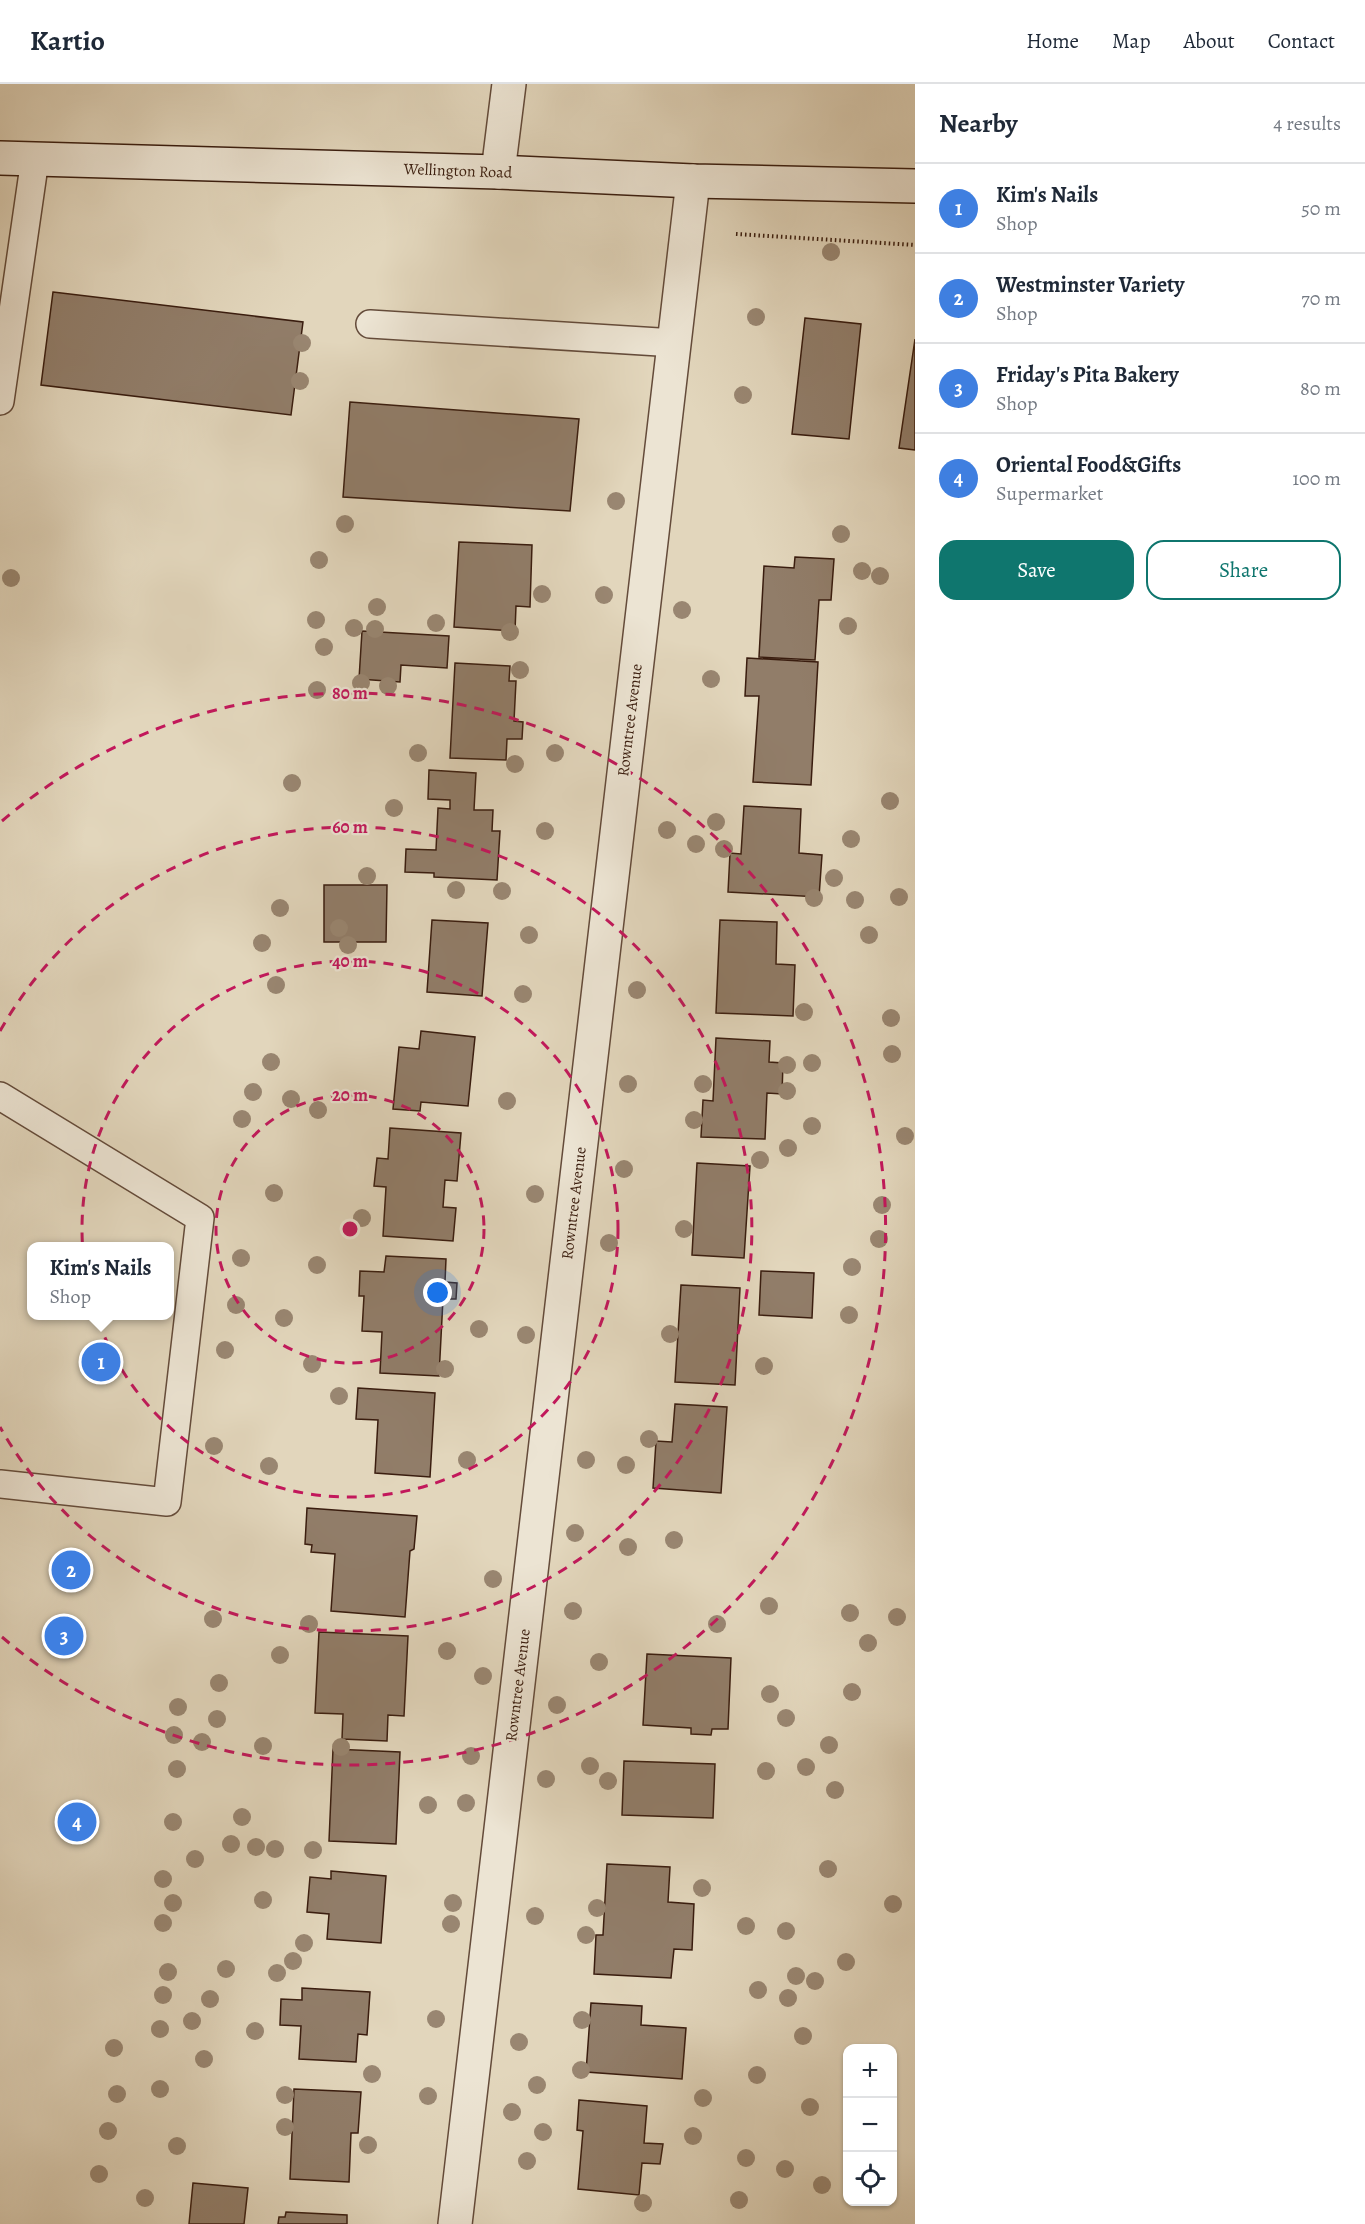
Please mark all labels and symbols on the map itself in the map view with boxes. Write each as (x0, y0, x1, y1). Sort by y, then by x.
street label: Wellington Road (402, 158, 513, 184)
street label: Rowntree Avenue (612, 662, 648, 778)
text: 80 m (332, 681, 368, 705)
text: 60 m (332, 815, 368, 839)
text: 40 m (332, 949, 368, 973)
text: 20 m (332, 1083, 368, 1107)
street label: Rowntree Avenue (556, 1145, 592, 1261)
centre of rings (340, 1219, 360, 1239)
your location (423, 1278, 452, 1307)
pin: 1 (82, 1340, 120, 1384)
pin: 2 (52, 1548, 90, 1592)
pin: 3 (44, 1614, 84, 1658)
street label: Rowntree Avenue (500, 1627, 536, 1743)
pin: 4 (58, 1800, 97, 1844)

